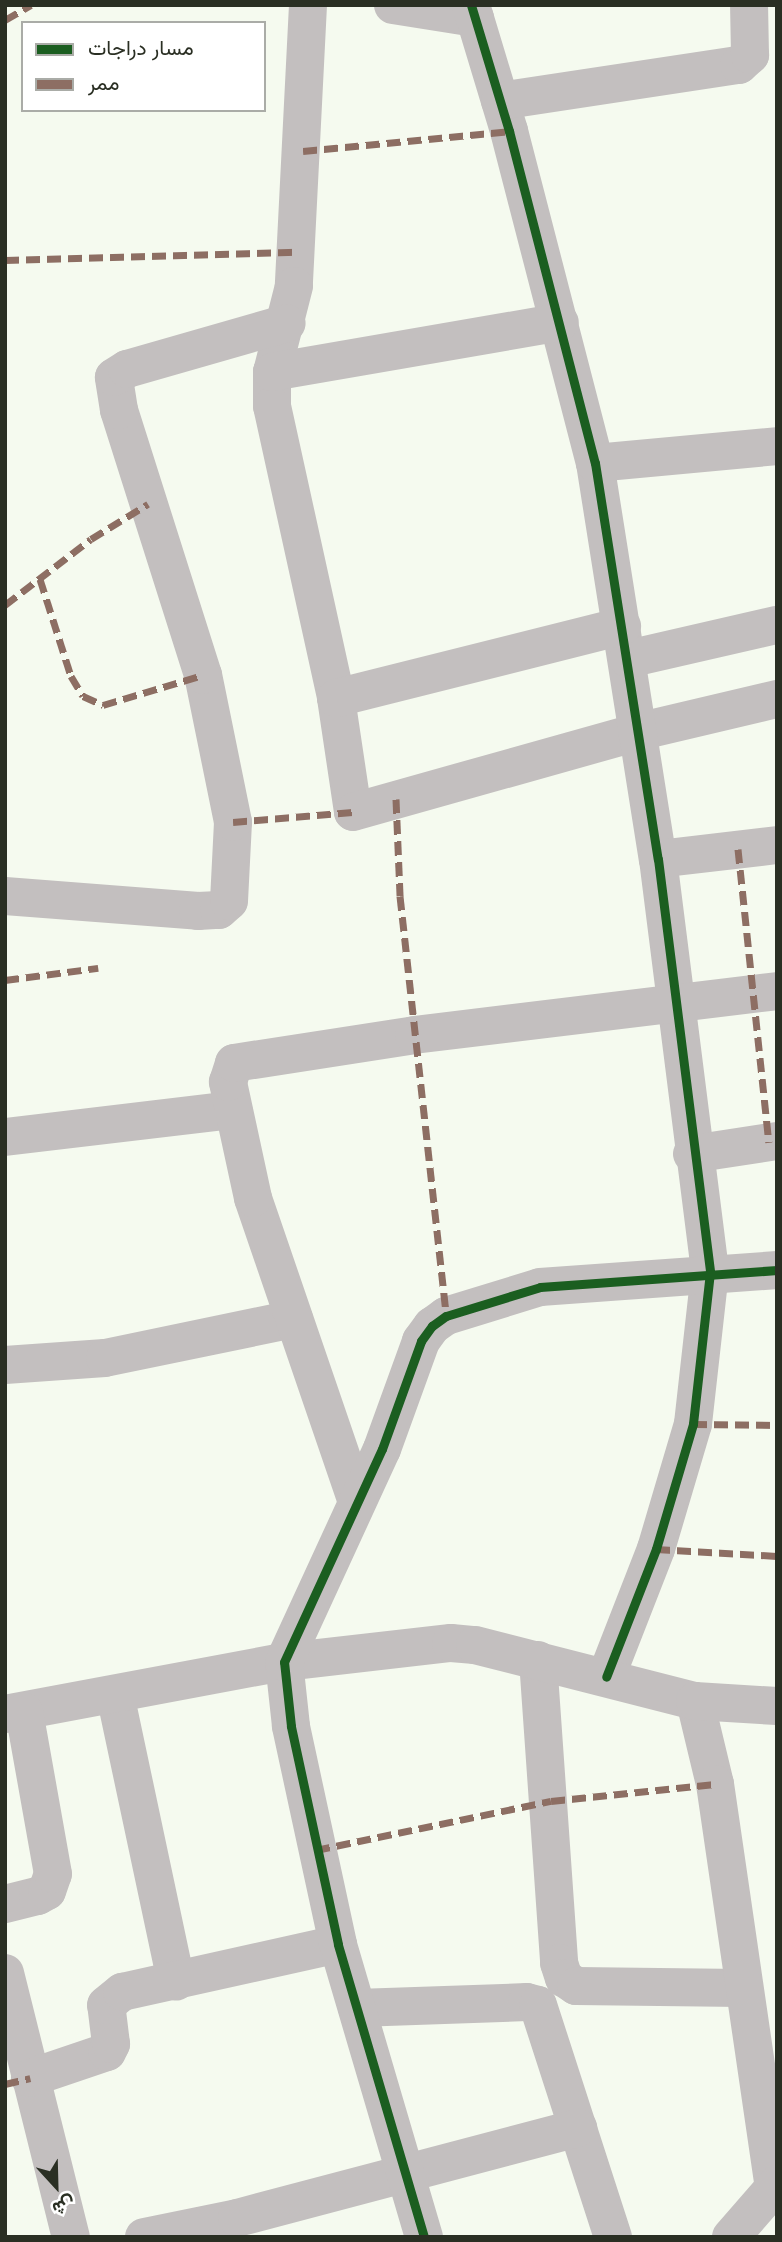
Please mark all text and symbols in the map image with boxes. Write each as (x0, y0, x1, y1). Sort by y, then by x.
legend (21, 21, 266, 112)
text: مسار دراجات (88, 34, 194, 62)
text: ممر (88, 69, 119, 97)
north arrow (21, 2151, 91, 2221)
text: ش (48, 2189, 79, 2222)

